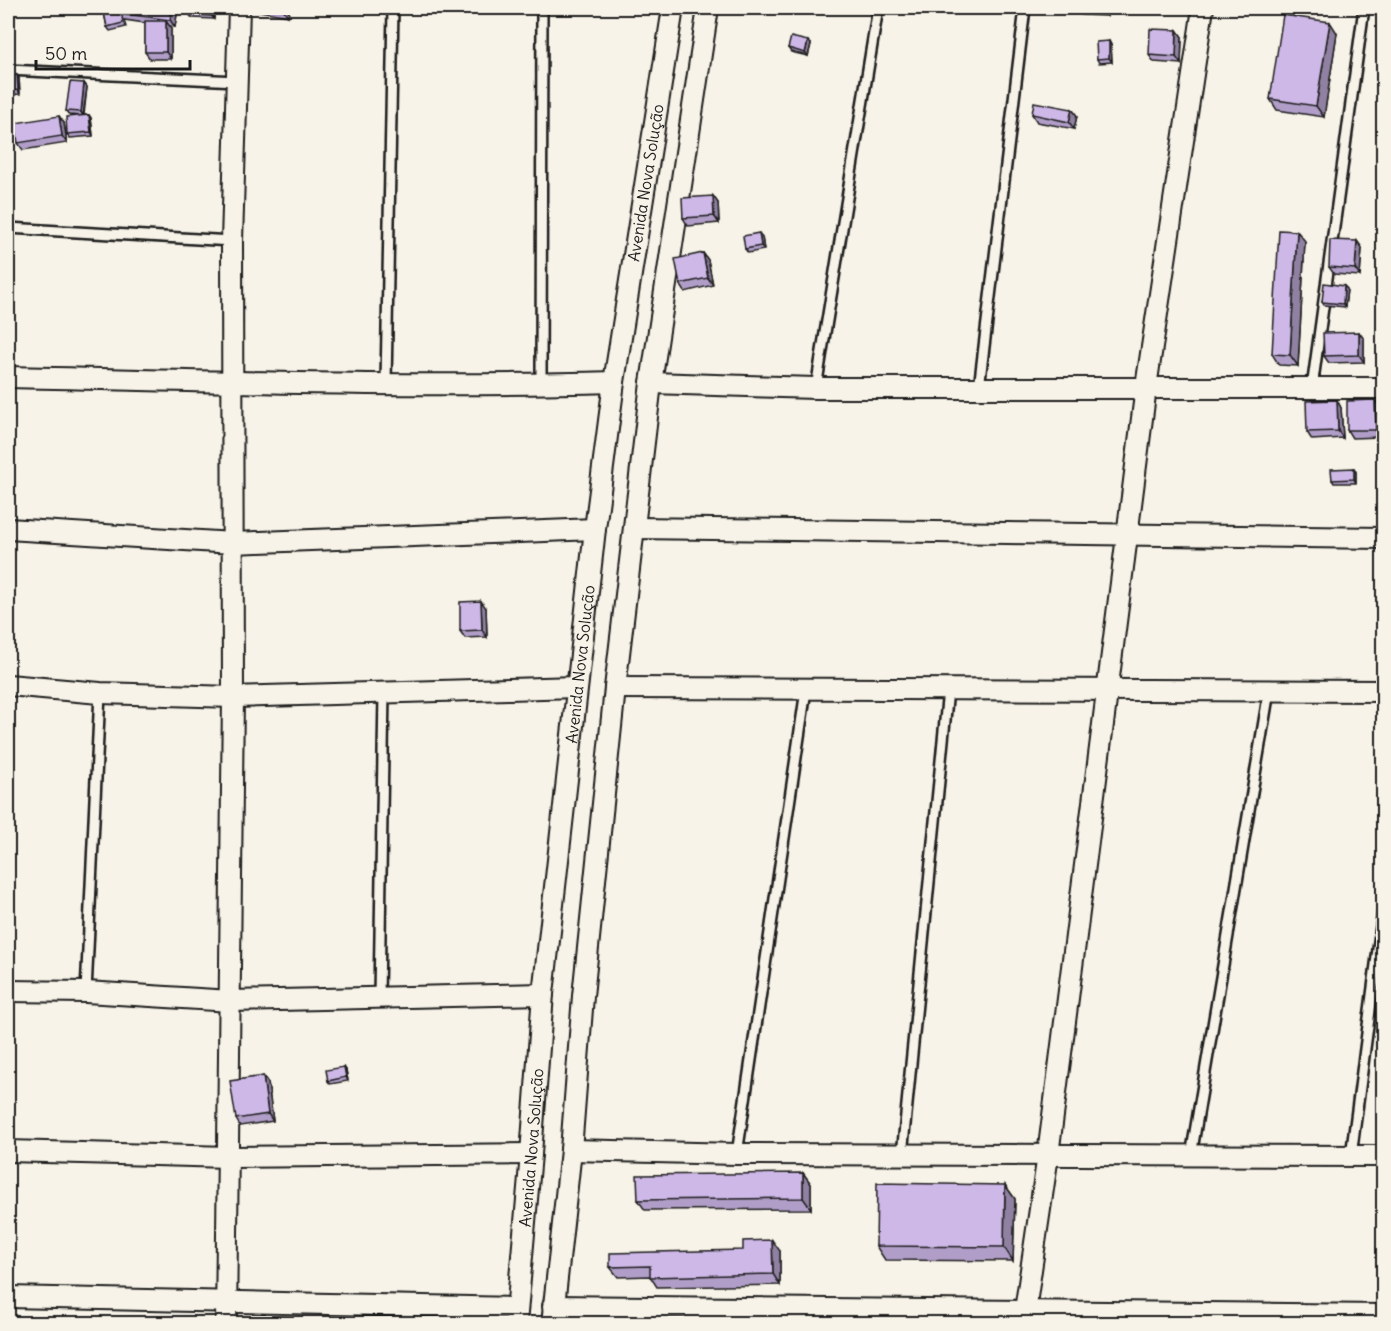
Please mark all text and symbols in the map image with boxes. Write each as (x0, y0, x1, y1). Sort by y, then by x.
scale bar (36, 33, 190, 71)
text: 50 m (45, 42, 87, 65)
street label: Avenida Nova Solução (623, 102, 668, 263)
street label: Avenida Nova Solução (561, 584, 599, 744)
street label: Avenida Nova Solução (515, 1068, 547, 1228)

